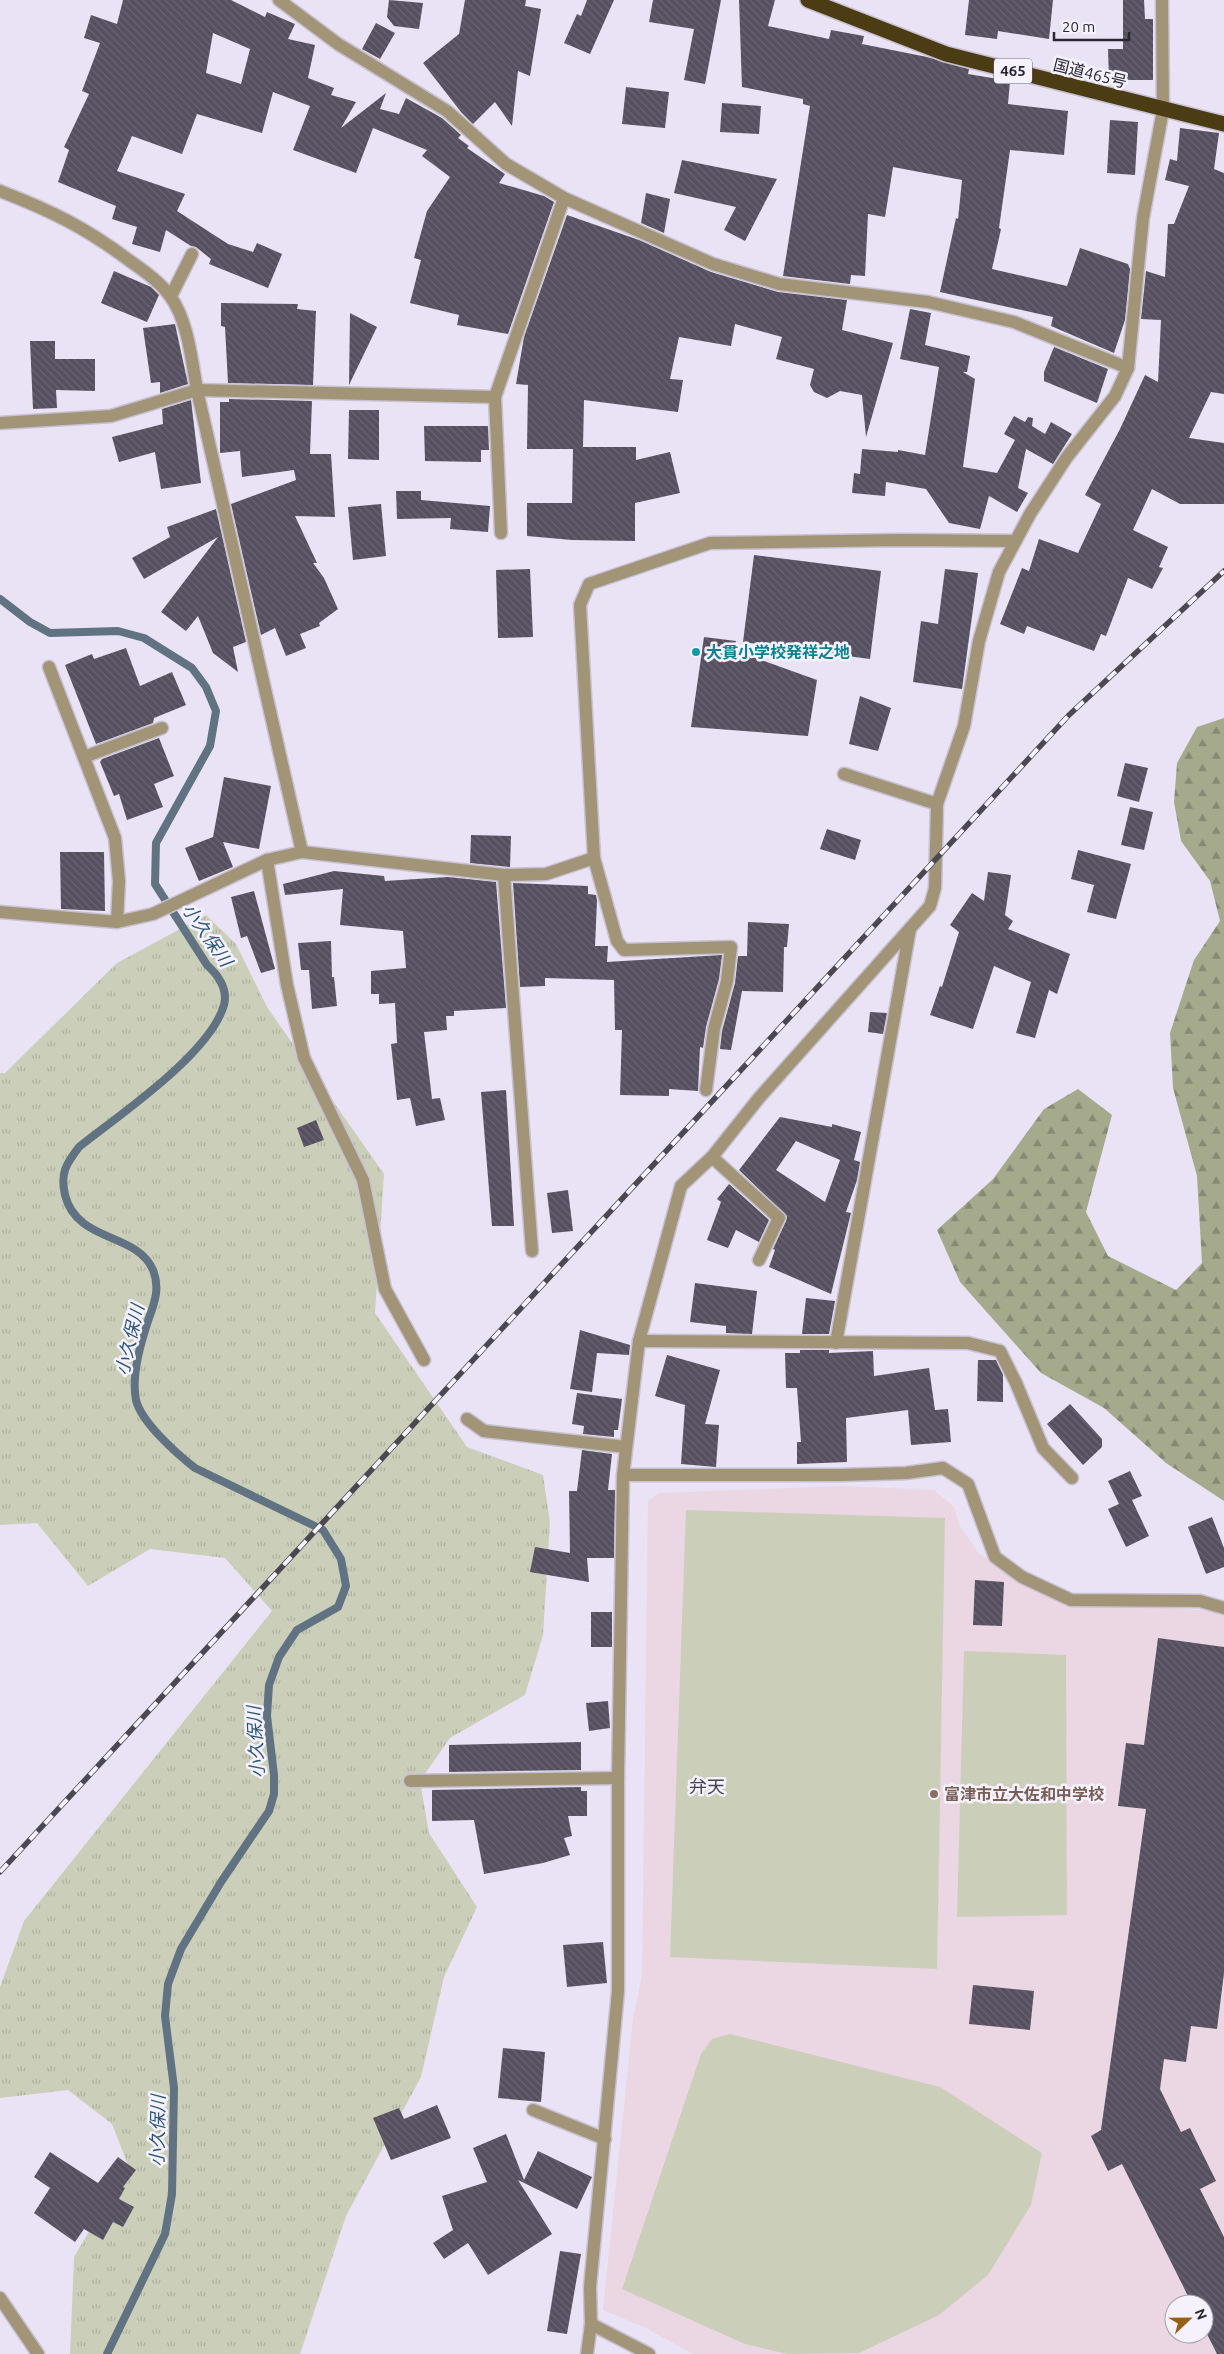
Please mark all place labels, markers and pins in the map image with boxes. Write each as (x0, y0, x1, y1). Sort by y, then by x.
place label: 大貫小学校発祥之地 (706, 643, 850, 661)
marker: 大貫小学校発祥之地 (690, 646, 702, 658)
place label: 富津市立大佐和中学校 (944, 1785, 1104, 1803)
marker: 富津市立大佐和中学校 (928, 1788, 940, 1800)

